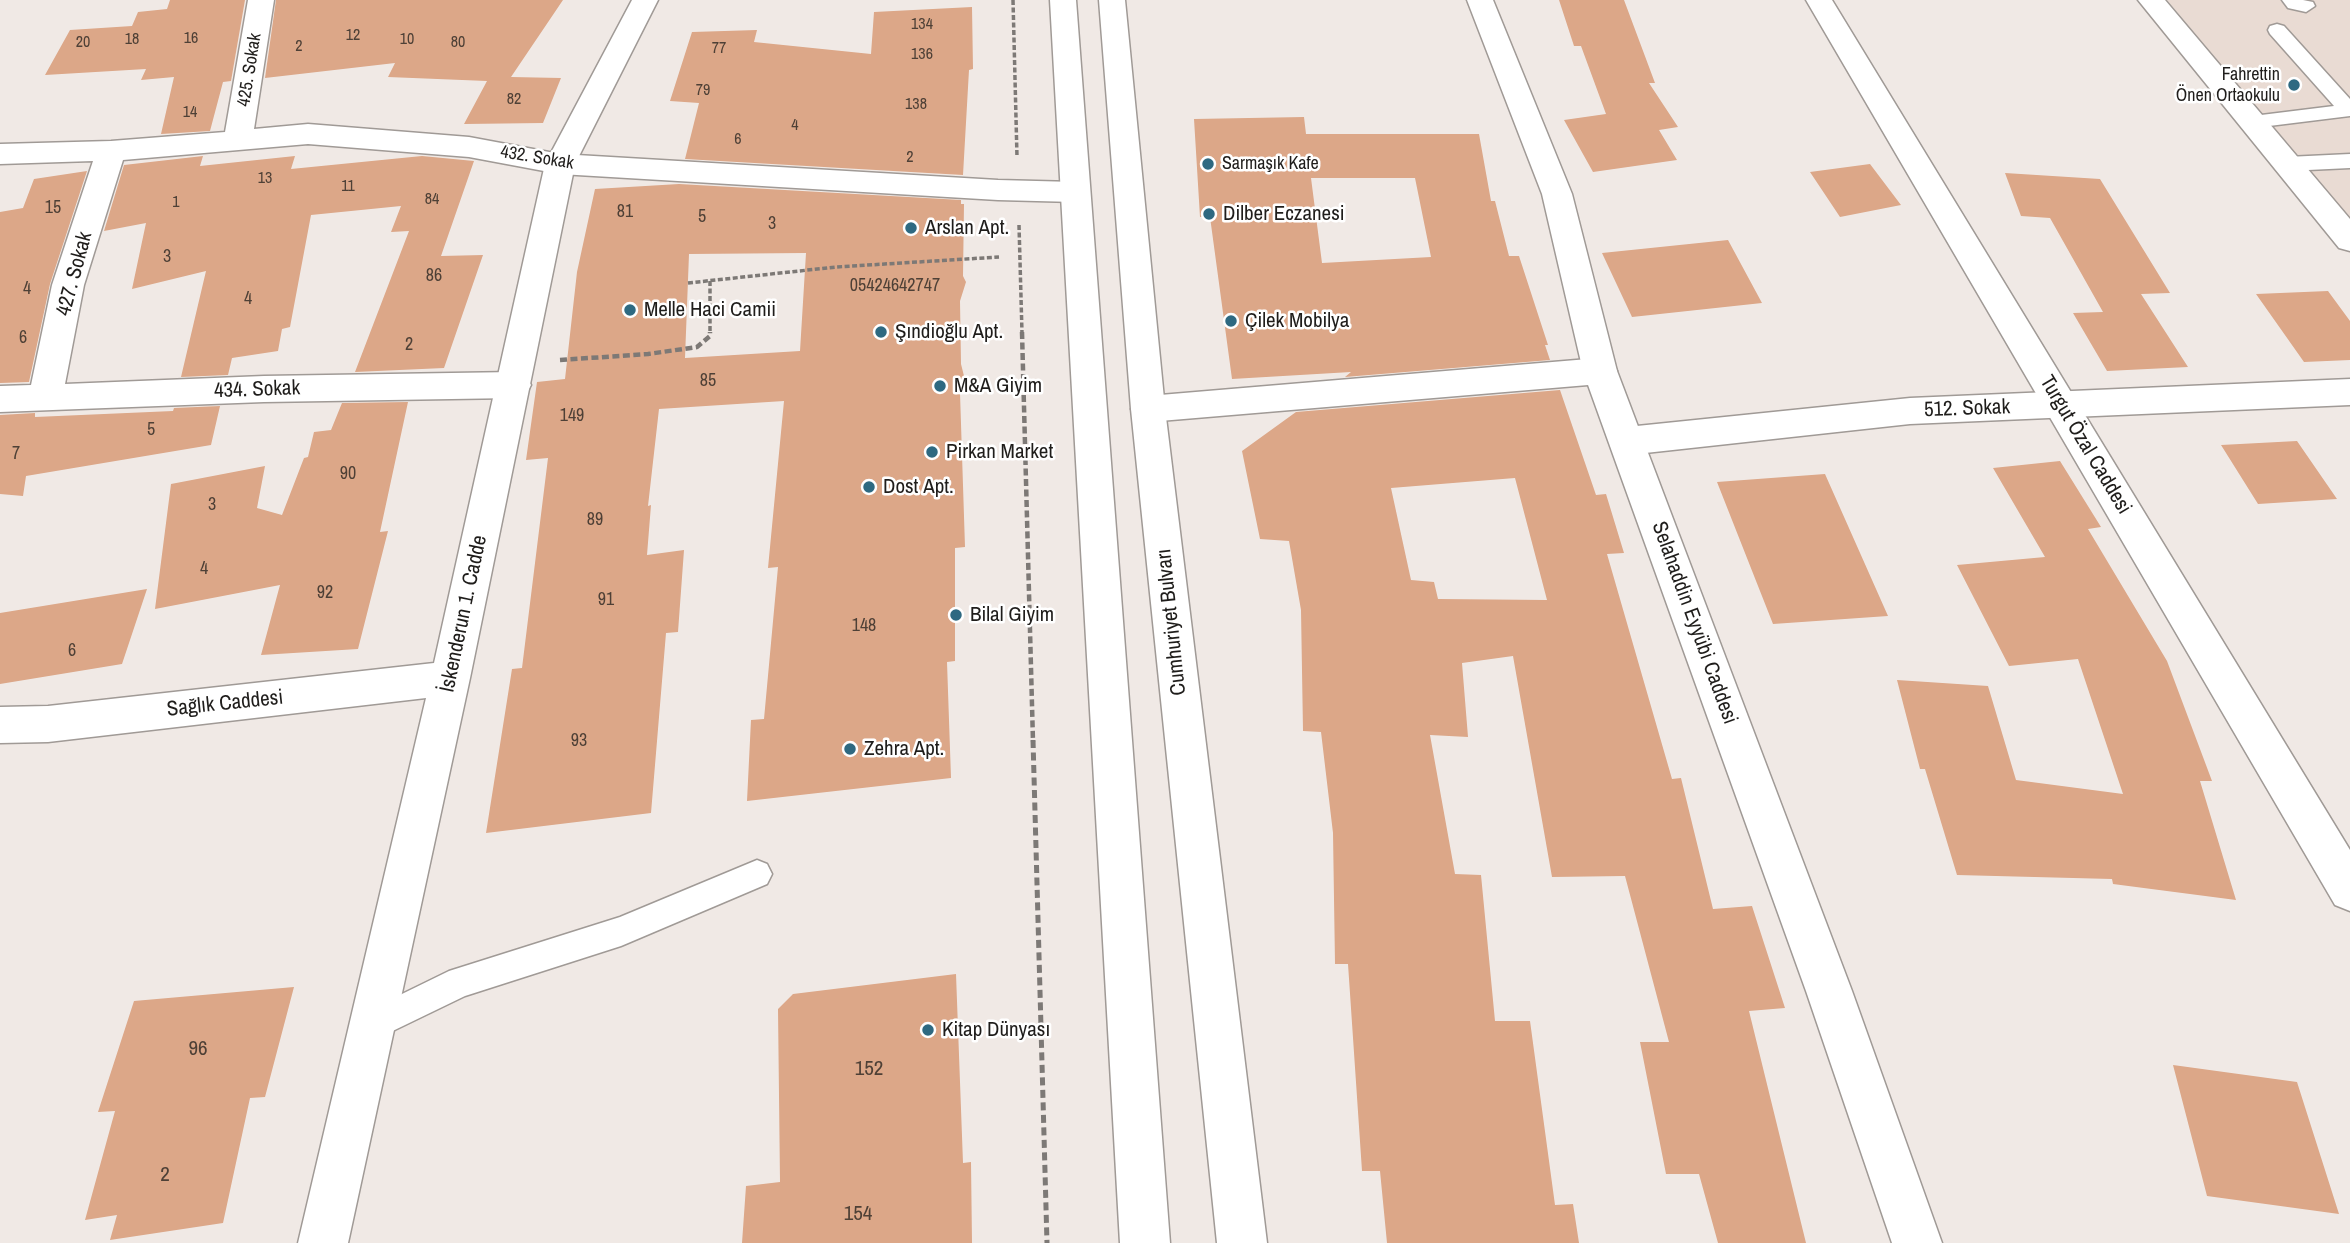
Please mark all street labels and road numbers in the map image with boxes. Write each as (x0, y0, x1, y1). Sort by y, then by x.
street label: 425. Sokak (234, 32, 266, 108)
street label: 432. Sokak (499, 142, 575, 174)
street label: 427. Sokak (52, 229, 98, 319)
street label: Turgut Özal Caddesi (2034, 371, 2136, 519)
street label: 434. Sokak (214, 376, 300, 404)
street label: 512. Sokak (1924, 395, 2010, 423)
street label: Selahaddin Eyyübi Caddesi (1646, 518, 1742, 728)
street label: İskenderun 1. Cadde (435, 533, 493, 695)
street label: Cumhuriyet Bulvarı (1152, 547, 1192, 697)
street label: Sağlık Caddesi (166, 685, 284, 723)

